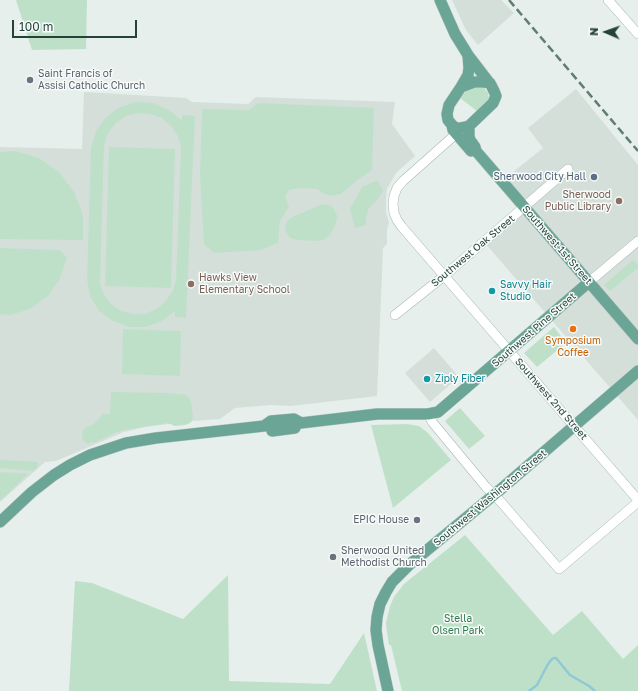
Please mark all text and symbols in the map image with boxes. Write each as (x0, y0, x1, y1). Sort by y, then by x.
scale bar (14, 12, 139, 38)
north arrow (586, 12, 626, 52)
text: 100 m (19, 19, 53, 34)
text: N (587, 27, 600, 36)
place label: Saint Francis of Assisi Catholic Church (38, 68, 145, 92)
marker: Saint Francis of Assisi Catholic Church (25, 75, 35, 85)
place label: Sherwood City Hall (493, 171, 586, 183)
marker: Sherwood City Hall (589, 172, 599, 182)
place label: Sherwood Public Library (545, 189, 611, 212)
marker: Sherwood Public Library (614, 196, 624, 206)
street label: Southwest 1st Street (520, 203, 594, 287)
street label: Southwest Oak Street (429, 213, 517, 289)
place label: Hawks View Elementary School (199, 272, 290, 296)
marker: Hawks View Elementary School (186, 279, 196, 289)
place label: Savvy Hair Studio (500, 279, 552, 302)
marker: Savvy Hair Studio (487, 286, 497, 296)
street label: Southwest Pine Street (490, 290, 578, 370)
marker: Symposium Coffee (568, 324, 578, 334)
place label: Symposium Coffee (545, 335, 601, 358)
street label: Southwest 2nd Street (512, 356, 590, 442)
place label: Ziply Fiber (435, 373, 485, 385)
marker: Ziply Fiber (422, 374, 432, 384)
street label: Southwest Washington Street (431, 447, 549, 549)
place label: EPIC House (353, 514, 409, 526)
marker: EPIC House (412, 515, 422, 525)
place label: Sherwood United Methodist Church (341, 545, 427, 568)
marker: Sherwood United Methodist Church (328, 552, 338, 562)
park label: Stella Olsen Park (432, 613, 484, 636)

